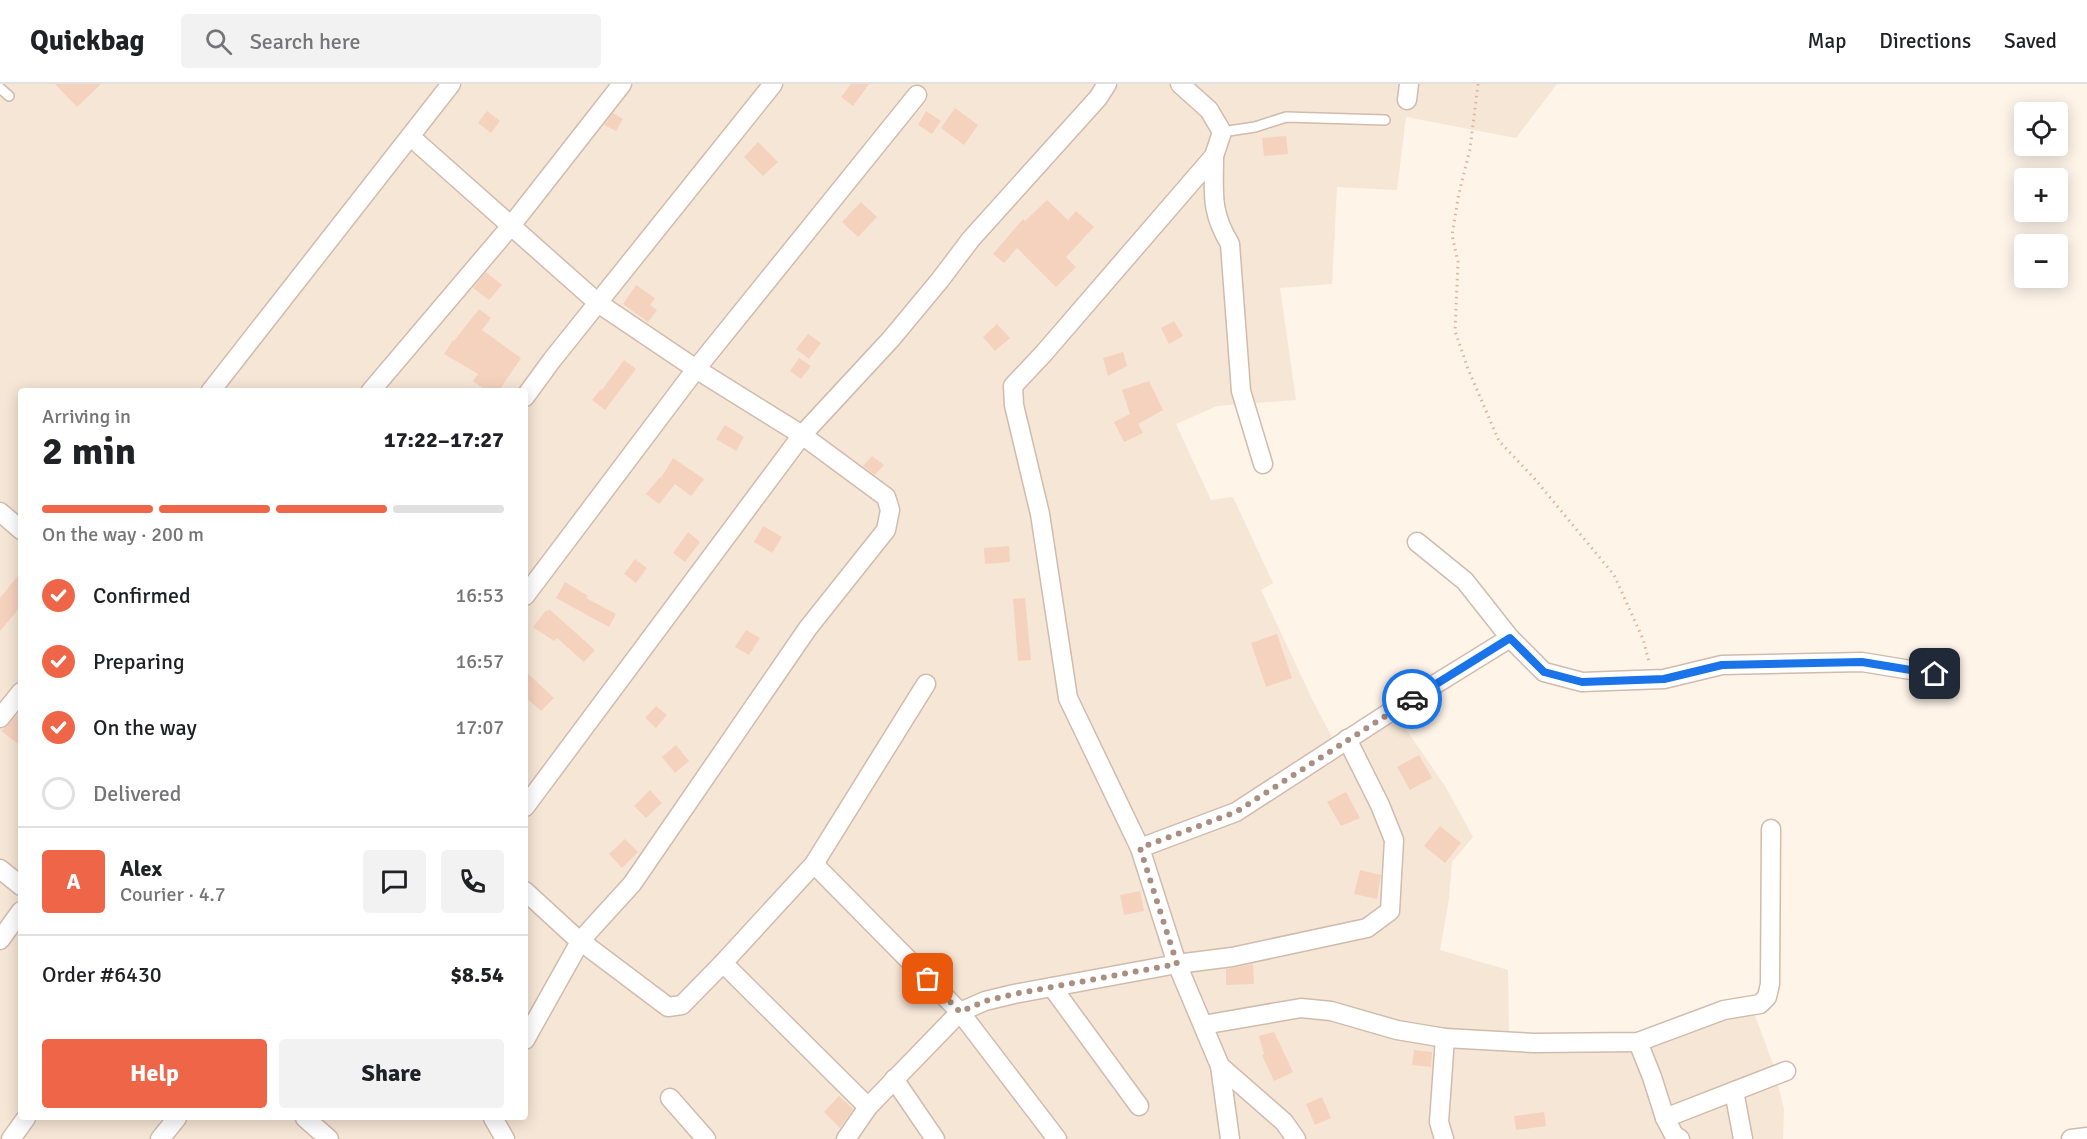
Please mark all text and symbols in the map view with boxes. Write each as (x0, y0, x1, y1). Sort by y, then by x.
search box (181, 14, 601, 68)
text: Quickbag (30, 24, 145, 58)
icon: search (202, 25, 235, 58)
text: Search here (250, 28, 361, 55)
text: Map (1808, 28, 1846, 54)
text: Directions (1879, 28, 1971, 54)
text: Saved (2004, 28, 2057, 54)
map controls (2014, 102, 2068, 288)
button: locate (2014, 102, 2068, 156)
button: + (2014, 168, 2068, 222)
button: − (2014, 234, 2068, 288)
text: Arriving in (42, 404, 131, 429)
text: 17:22–17:27 (384, 426, 504, 453)
text: 2 min (42, 427, 136, 475)
text: On the way · 200 m (42, 522, 204, 547)
icon: check (42, 579, 75, 612)
text: Confirmed (93, 582, 191, 609)
text: 16:53 (455, 583, 504, 608)
icon: check (42, 645, 75, 678)
text: Preparing (93, 648, 185, 675)
pin (1909, 648, 1960, 699)
text: 16:57 (455, 649, 504, 674)
icon: home (1918, 657, 1951, 690)
courier (1382, 669, 1442, 729)
icon: car (1396, 683, 1429, 716)
icon: check (42, 711, 75, 744)
text: On the way (93, 714, 197, 741)
text: 17:07 (455, 715, 504, 740)
text: Delivered (93, 780, 181, 807)
button: chat (363, 850, 426, 913)
button: phone (441, 850, 504, 913)
text: Alex (120, 855, 162, 882)
text: A (66, 868, 81, 895)
text: Courier · 4.7 (120, 882, 226, 907)
pin (902, 953, 953, 1004)
text: Order #6430 (42, 961, 162, 988)
text: $8.54 (450, 961, 504, 988)
icon: bag (911, 962, 944, 995)
button: Help (42, 1039, 267, 1108)
button: Share (279, 1039, 504, 1108)

